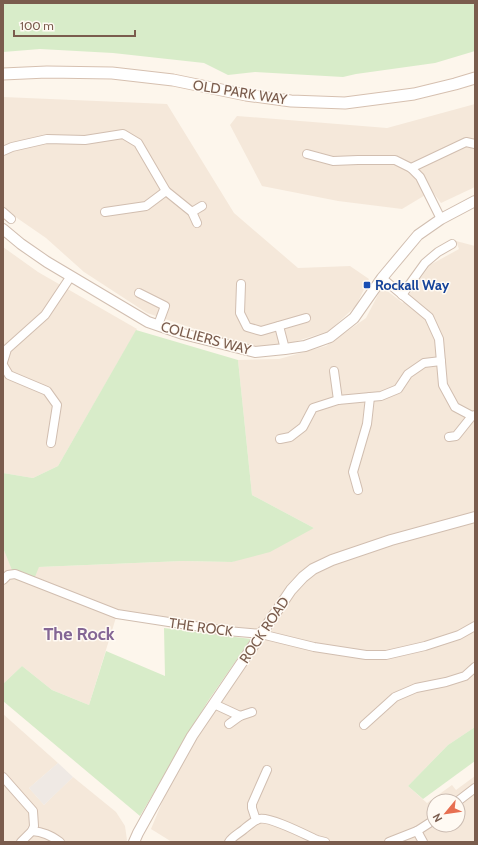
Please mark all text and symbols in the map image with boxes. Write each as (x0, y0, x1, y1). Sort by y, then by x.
scale bar (14, 12, 135, 38)
text: 100 m (20, 18, 54, 33)
street label: OLD PARK WAY (192, 76, 289, 108)
place label: Rockall Way (375, 276, 450, 294)
marker: Rockall Way (362, 280, 372, 290)
street label: COLLIERS WAY (159, 317, 254, 359)
street label: ROCK ROAD (235, 593, 293, 667)
street label: THE ROCK (168, 614, 234, 640)
district label: The Rock (43, 623, 115, 645)
north arrow (426, 793, 466, 833)
text: N (429, 811, 445, 825)

